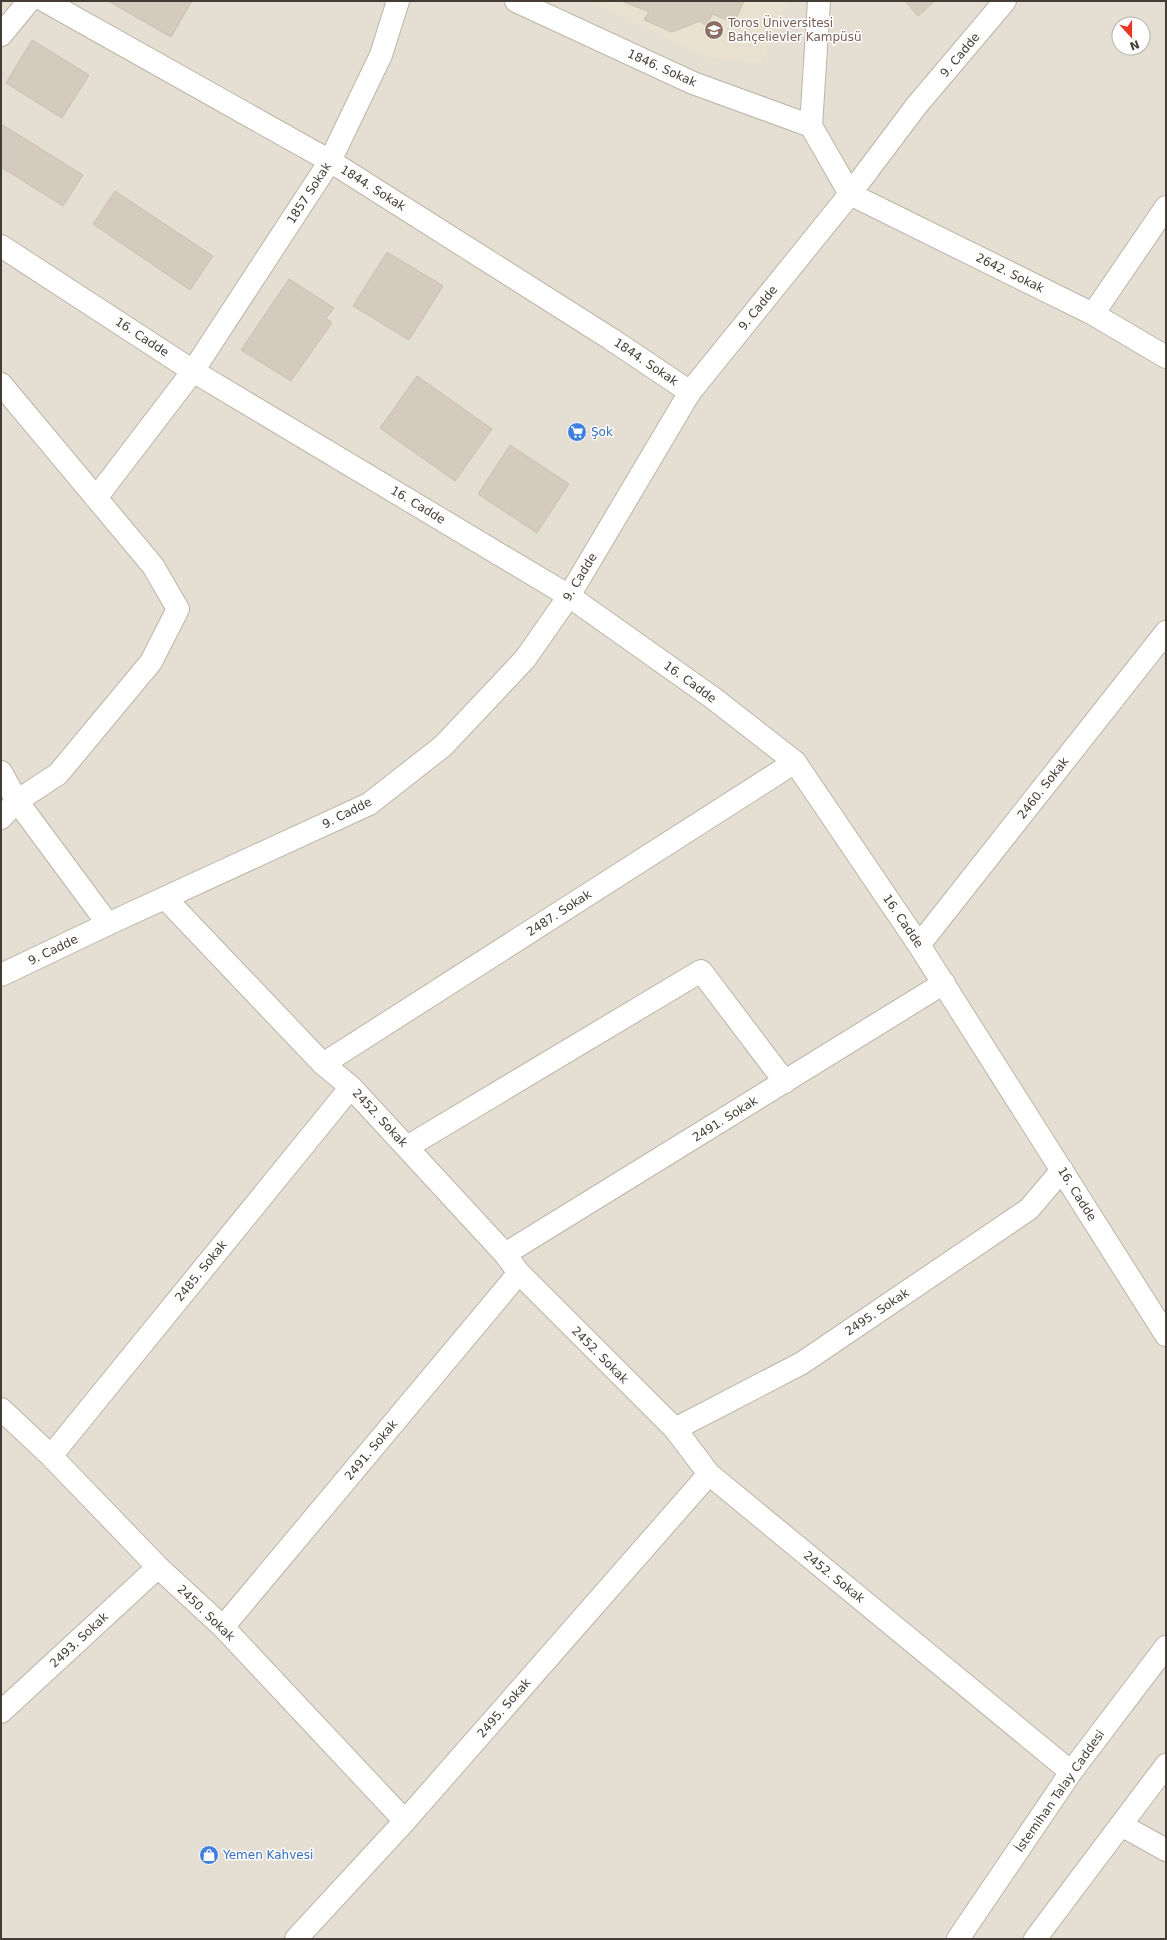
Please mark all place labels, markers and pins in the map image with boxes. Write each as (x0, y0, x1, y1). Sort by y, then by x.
place label: Toros Üniversitesi Bahçelievler Kampüsü (727, 14, 862, 44)
school or university icon: Toros Üniversitesi Bahçelievler Kampüsü (703, 19, 725, 41)
supermarket icon: Şok (566, 421, 588, 443)
place label: Şok (591, 425, 613, 439)
shop icon: Yemen Kahvesi (198, 1844, 220, 1866)
place label: Yemen Kahvesi (222, 1848, 313, 1862)

